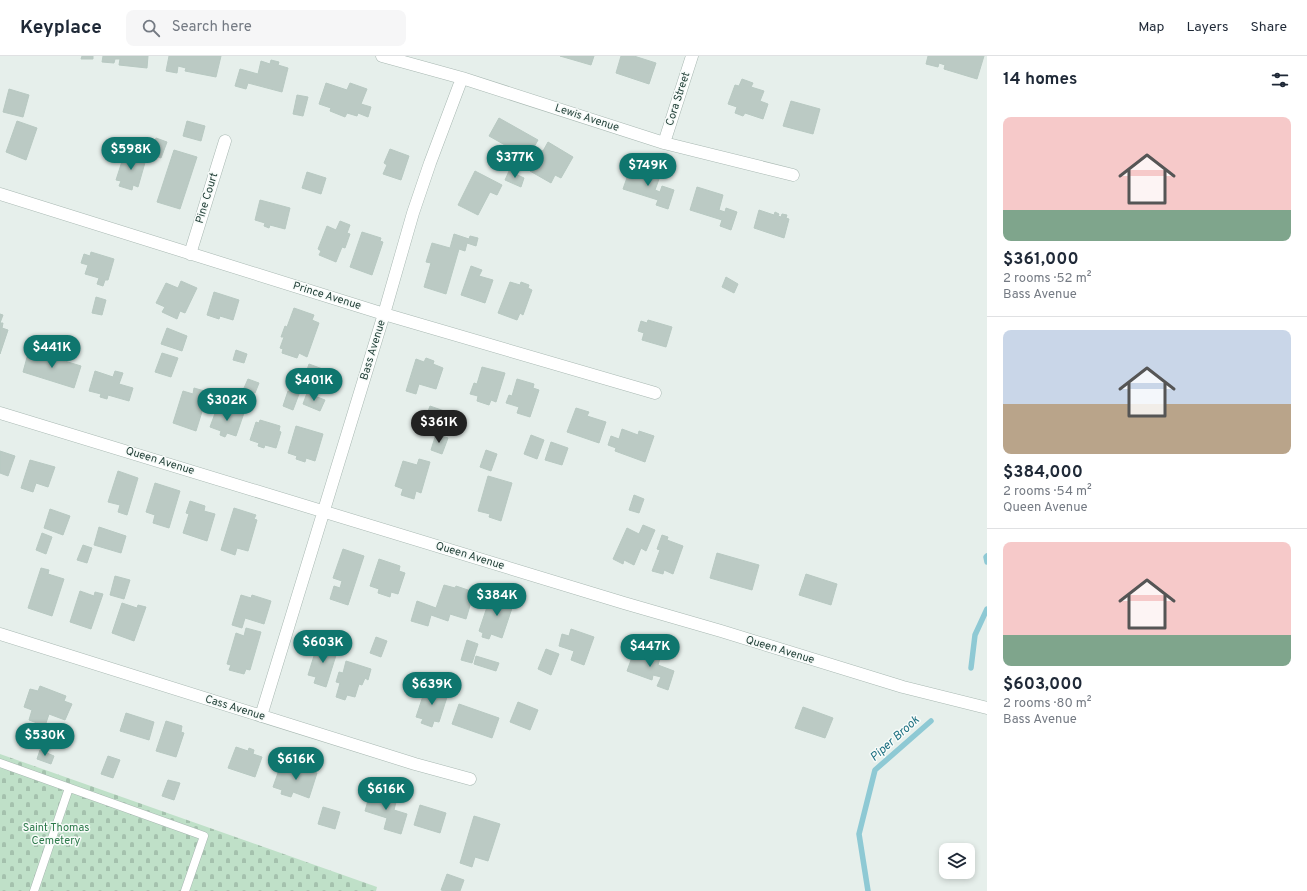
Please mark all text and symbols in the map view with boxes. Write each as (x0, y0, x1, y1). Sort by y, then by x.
search box (126, 10, 406, 46)
text: Keyplace (20, 16, 102, 40)
icon: search (140, 17, 162, 39)
text: Search here (172, 18, 252, 37)
text: Map (1138, 19, 1164, 36)
text: Layers (1186, 19, 1228, 36)
text: Share (1250, 19, 1287, 36)
text: 14 homes (1003, 69, 1077, 91)
icon: filters (1269, 69, 1291, 91)
street label: Cora Street (663, 70, 693, 128)
street label: Lewis Avenue (553, 101, 621, 135)
pin: $598K (103, 137, 159, 171)
text: $598K (110, 142, 152, 158)
icon: home (1111, 143, 1183, 215)
pin: $377K (487, 145, 543, 179)
text: $377K (496, 150, 534, 166)
pin: $749K (620, 153, 676, 187)
text: $749K (628, 158, 668, 174)
street label: Pine Court (193, 171, 221, 225)
text: $361,000 (1003, 249, 1079, 271)
text: 2 rooms · 52 m² (1003, 271, 1091, 287)
street label: Prince Avenue (291, 279, 363, 313)
text: Bass Avenue (1003, 287, 1077, 303)
street label: Bass Avenue (357, 318, 389, 382)
pin: $441K (24, 335, 80, 369)
text: $441K (33, 340, 71, 356)
icon: home (1111, 356, 1183, 428)
pin: $401K (286, 368, 342, 402)
text: $401K (294, 373, 334, 389)
pin: $302K (199, 388, 255, 422)
text: $302K (206, 393, 248, 409)
pin: $361K (411, 410, 467, 444)
text: $361K (420, 415, 458, 431)
street label: Queen Avenue (124, 444, 196, 478)
text: $384,000 (1003, 462, 1083, 484)
text: 2 rooms · 54 m² (1003, 484, 1092, 500)
text: Queen Avenue (1003, 500, 1087, 516)
street label: Queen Avenue (434, 539, 506, 573)
icon: home (1111, 568, 1183, 640)
pin: $384K (469, 583, 525, 617)
text: $384K (476, 588, 518, 604)
pin: $603K (295, 630, 351, 664)
street label: Queen Avenue (744, 633, 816, 667)
pin: $447K (622, 634, 678, 668)
text: $603K (302, 635, 344, 651)
text: $447K (630, 639, 670, 655)
pin: $639K (404, 672, 460, 706)
text: $603,000 (1003, 674, 1083, 696)
text: $639K (412, 677, 452, 693)
street label: Cass Avenue (203, 692, 267, 724)
text: 2 rooms · 80 m² (1003, 696, 1092, 712)
water label: Piper Brook (867, 712, 924, 765)
text: Bass Avenue (1003, 712, 1077, 728)
pin: $530K (17, 723, 73, 757)
text: $530K (24, 728, 66, 744)
pin: $616K (268, 747, 324, 781)
text: $616K (277, 752, 315, 768)
pin: $616K (358, 777, 414, 811)
text: $616K (367, 782, 405, 798)
park label: Saint Thomas Cemetery (23, 821, 89, 848)
map controls (939, 843, 975, 879)
button: layers (939, 843, 975, 879)

